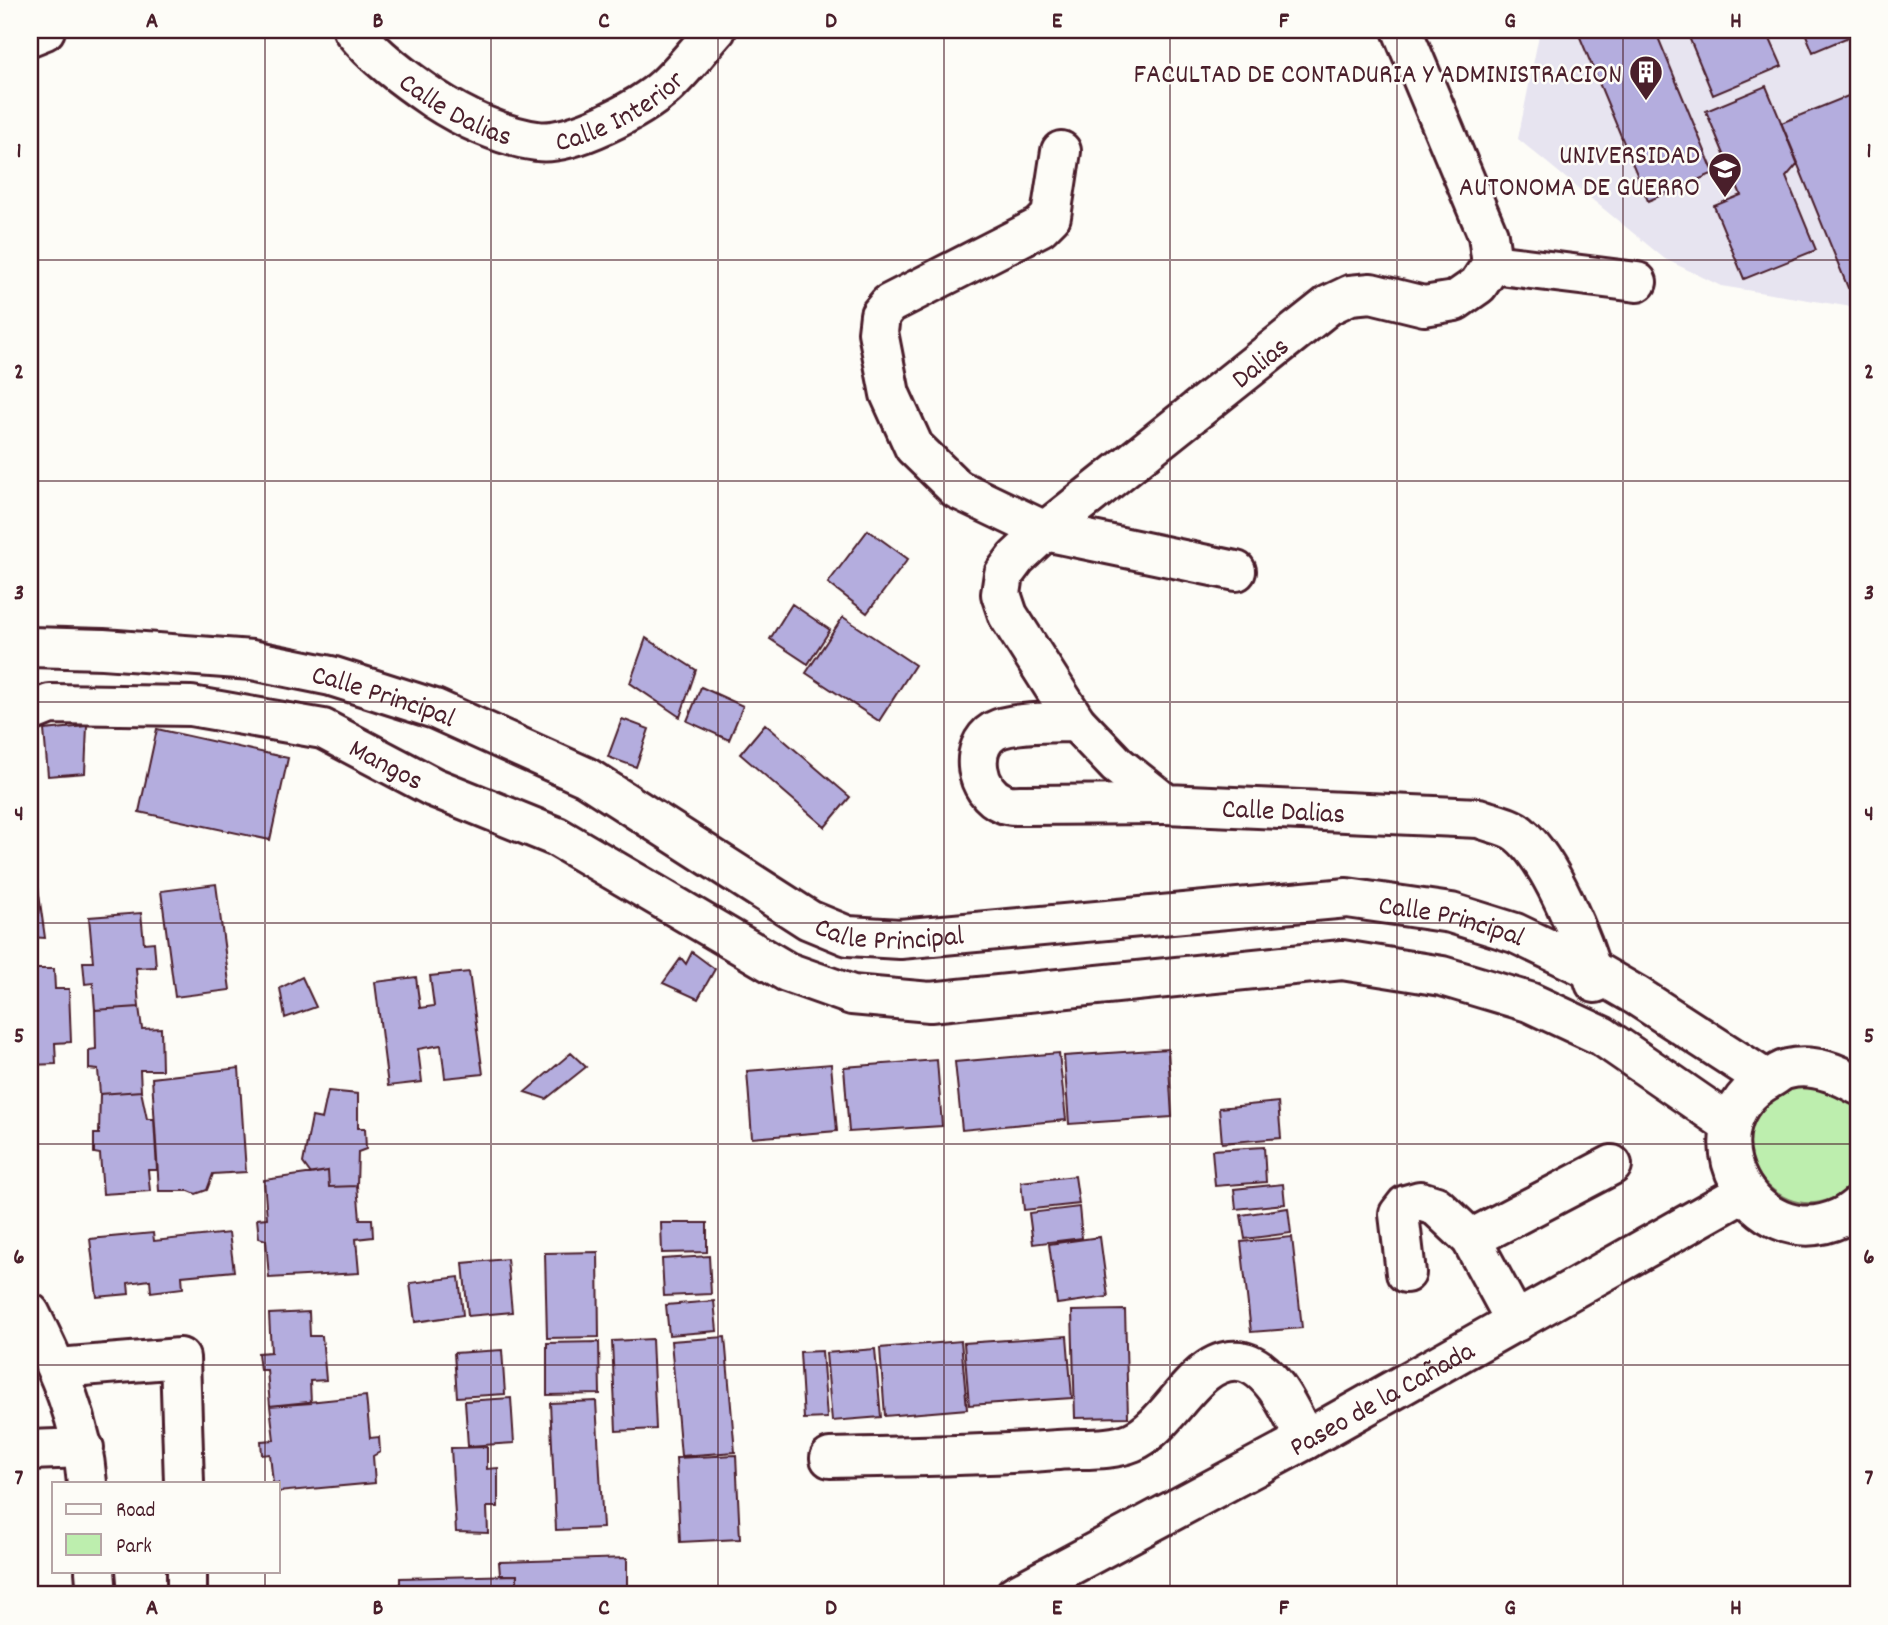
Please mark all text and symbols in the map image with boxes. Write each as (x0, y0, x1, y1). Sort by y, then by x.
text: A (146, 6, 158, 39)
text: B (373, 6, 384, 39)
text: C (598, 6, 610, 39)
text: D (825, 6, 837, 39)
text: E (1052, 6, 1063, 39)
text: F (1279, 6, 1290, 39)
text: G (1504, 6, 1516, 39)
text: H (1730, 6, 1742, 39)
building icon: FACULTAD DE CONTADURIA Y ADMINISTRACION (1627, 53, 1665, 102)
place label: FACULTAD DE CONTADURIA Y ADMINISTRACION (1133, 57, 1622, 97)
street label: Calle Interior (552, 63, 696, 165)
street label: Calle Dalias (389, 65, 516, 159)
text: 1 (16, 136, 22, 169)
text: 1 (1866, 136, 1872, 169)
place label: UNIVERSIDAD AUTONOMA DE GUERRO (1459, 138, 1700, 210)
school or university icon: UNIVERSIDAD AUTONOMA DE GUERRO (1706, 150, 1744, 199)
street label: Dalias (1225, 329, 1300, 401)
text: 2 (14, 357, 24, 390)
text: 2 (1864, 357, 1874, 390)
text: 3 (14, 578, 24, 611)
text: 3 (1864, 578, 1874, 611)
street label: Calle Principal (308, 658, 461, 741)
street label: Mangos (340, 731, 429, 803)
street label: Calle Dalias (1221, 792, 1346, 837)
text: 4 (14, 799, 24, 832)
text: 4 (1864, 799, 1874, 832)
street label: Calle Principal (1376, 888, 1531, 960)
street label: Calle Principal (808, 909, 966, 964)
text: 5 (14, 1021, 24, 1054)
text: 5 (1864, 1021, 1874, 1054)
text: 6 (13, 1242, 25, 1275)
text: 6 (1863, 1242, 1875, 1275)
street label: Paseo de la Cañada (1284, 1333, 1484, 1470)
text: 7 (15, 1463, 24, 1496)
text: 7 (1865, 1463, 1874, 1496)
legend (52, 1482, 280, 1572)
text: Road (116, 1497, 155, 1527)
text: Park (116, 1533, 152, 1563)
text: A (146, 1593, 158, 1625)
text: B (373, 1593, 384, 1625)
text: C (598, 1593, 610, 1625)
text: D (825, 1593, 837, 1625)
text: E (1052, 1593, 1063, 1625)
text: F (1279, 1593, 1290, 1625)
text: G (1504, 1593, 1516, 1625)
text: H (1730, 1593, 1742, 1625)

